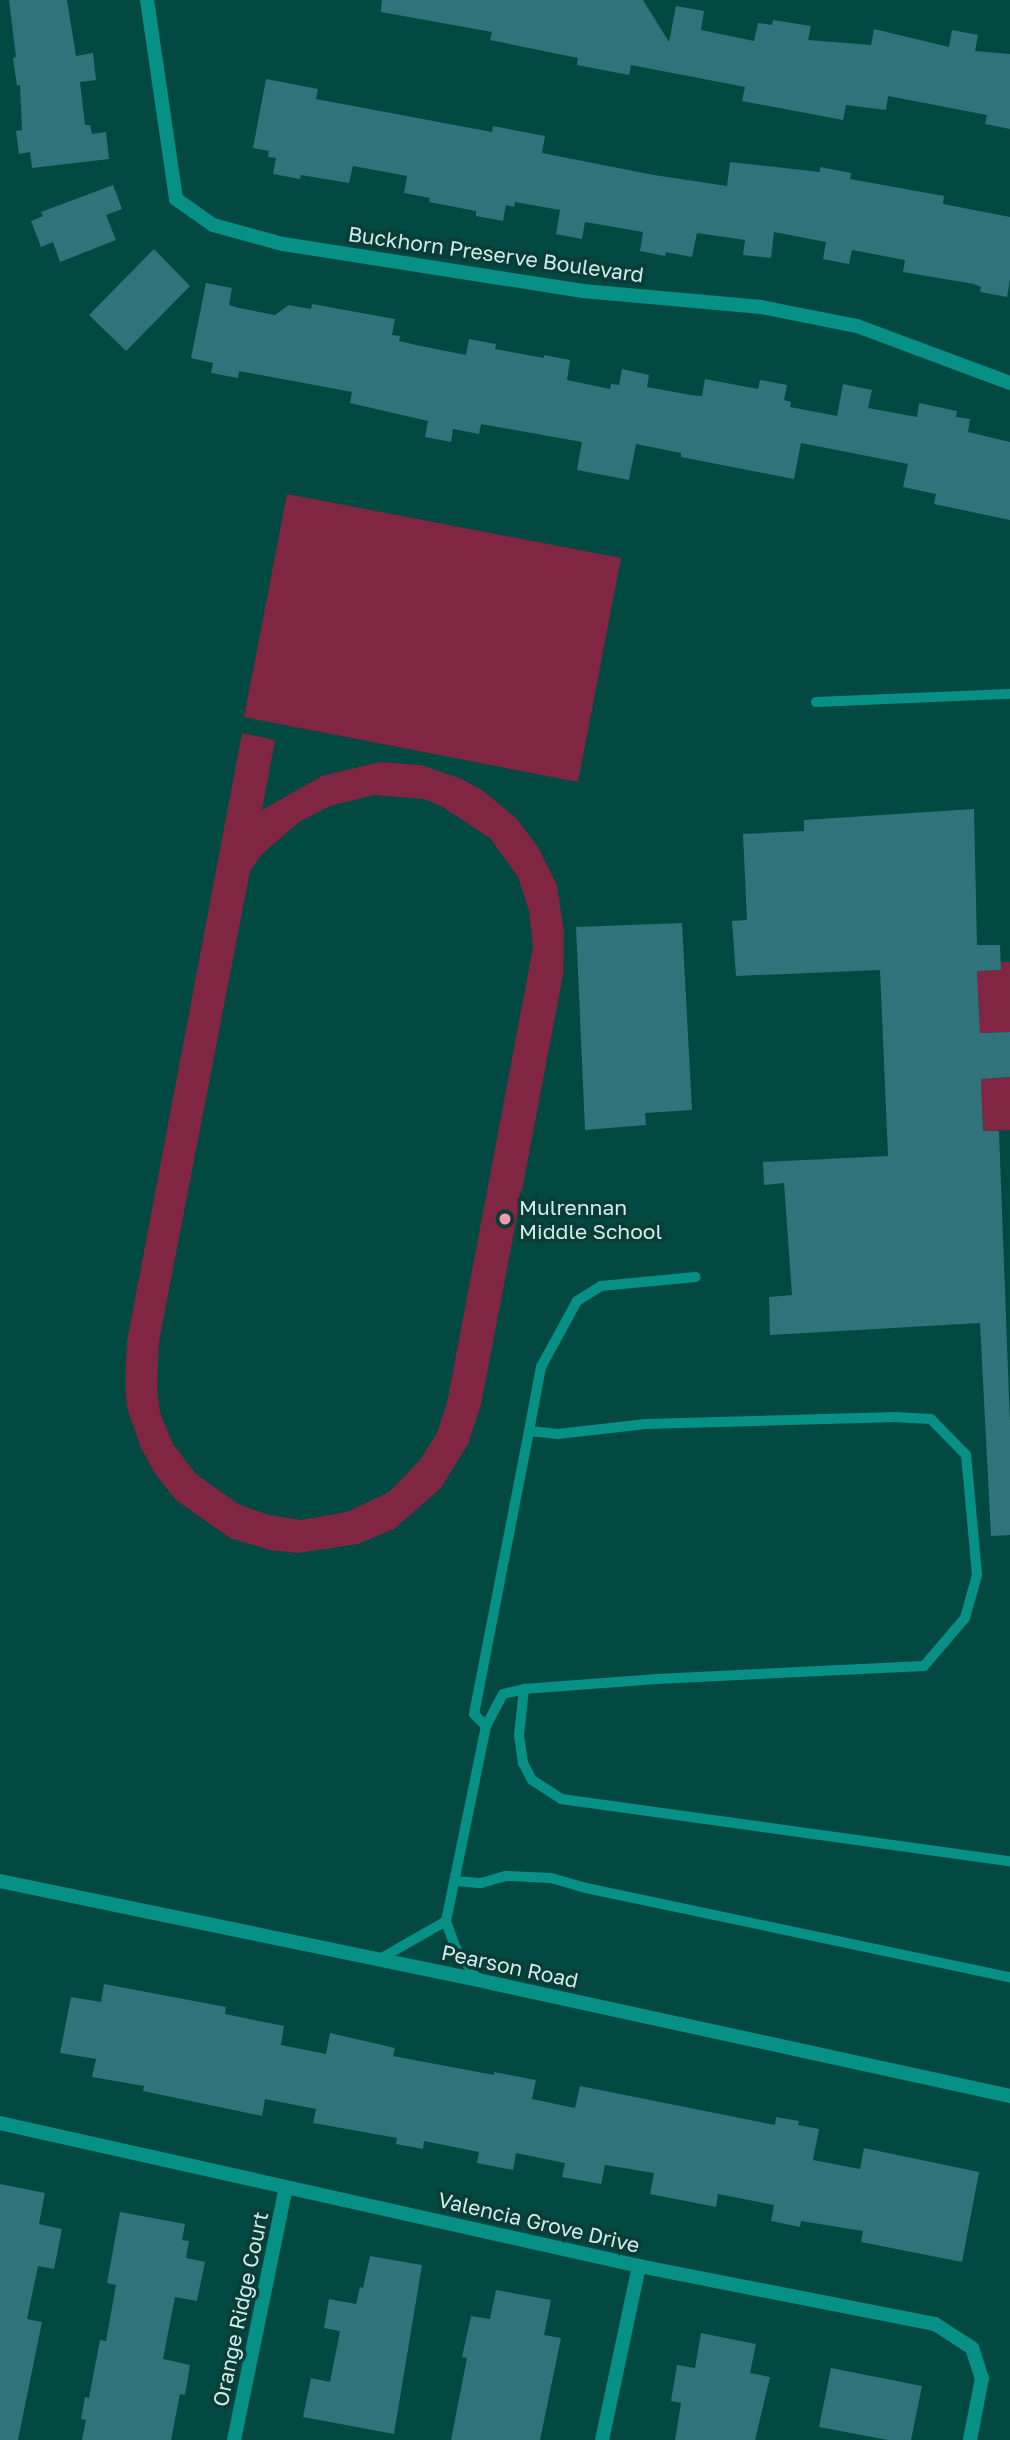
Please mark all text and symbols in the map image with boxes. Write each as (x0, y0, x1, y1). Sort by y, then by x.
street label: Buckhorn Preserve Boulevard (347, 221, 645, 287)
place label: Mulrennan Middle School (519, 1194, 662, 1244)
marker: Mulrennan Middle School (497, 1211, 513, 1227)
street label: Pearson Road (439, 1939, 581, 1993)
street label: Valencia Grove Drive (436, 2187, 642, 2257)
street label: Orange Ridge Court (207, 2209, 273, 2409)

